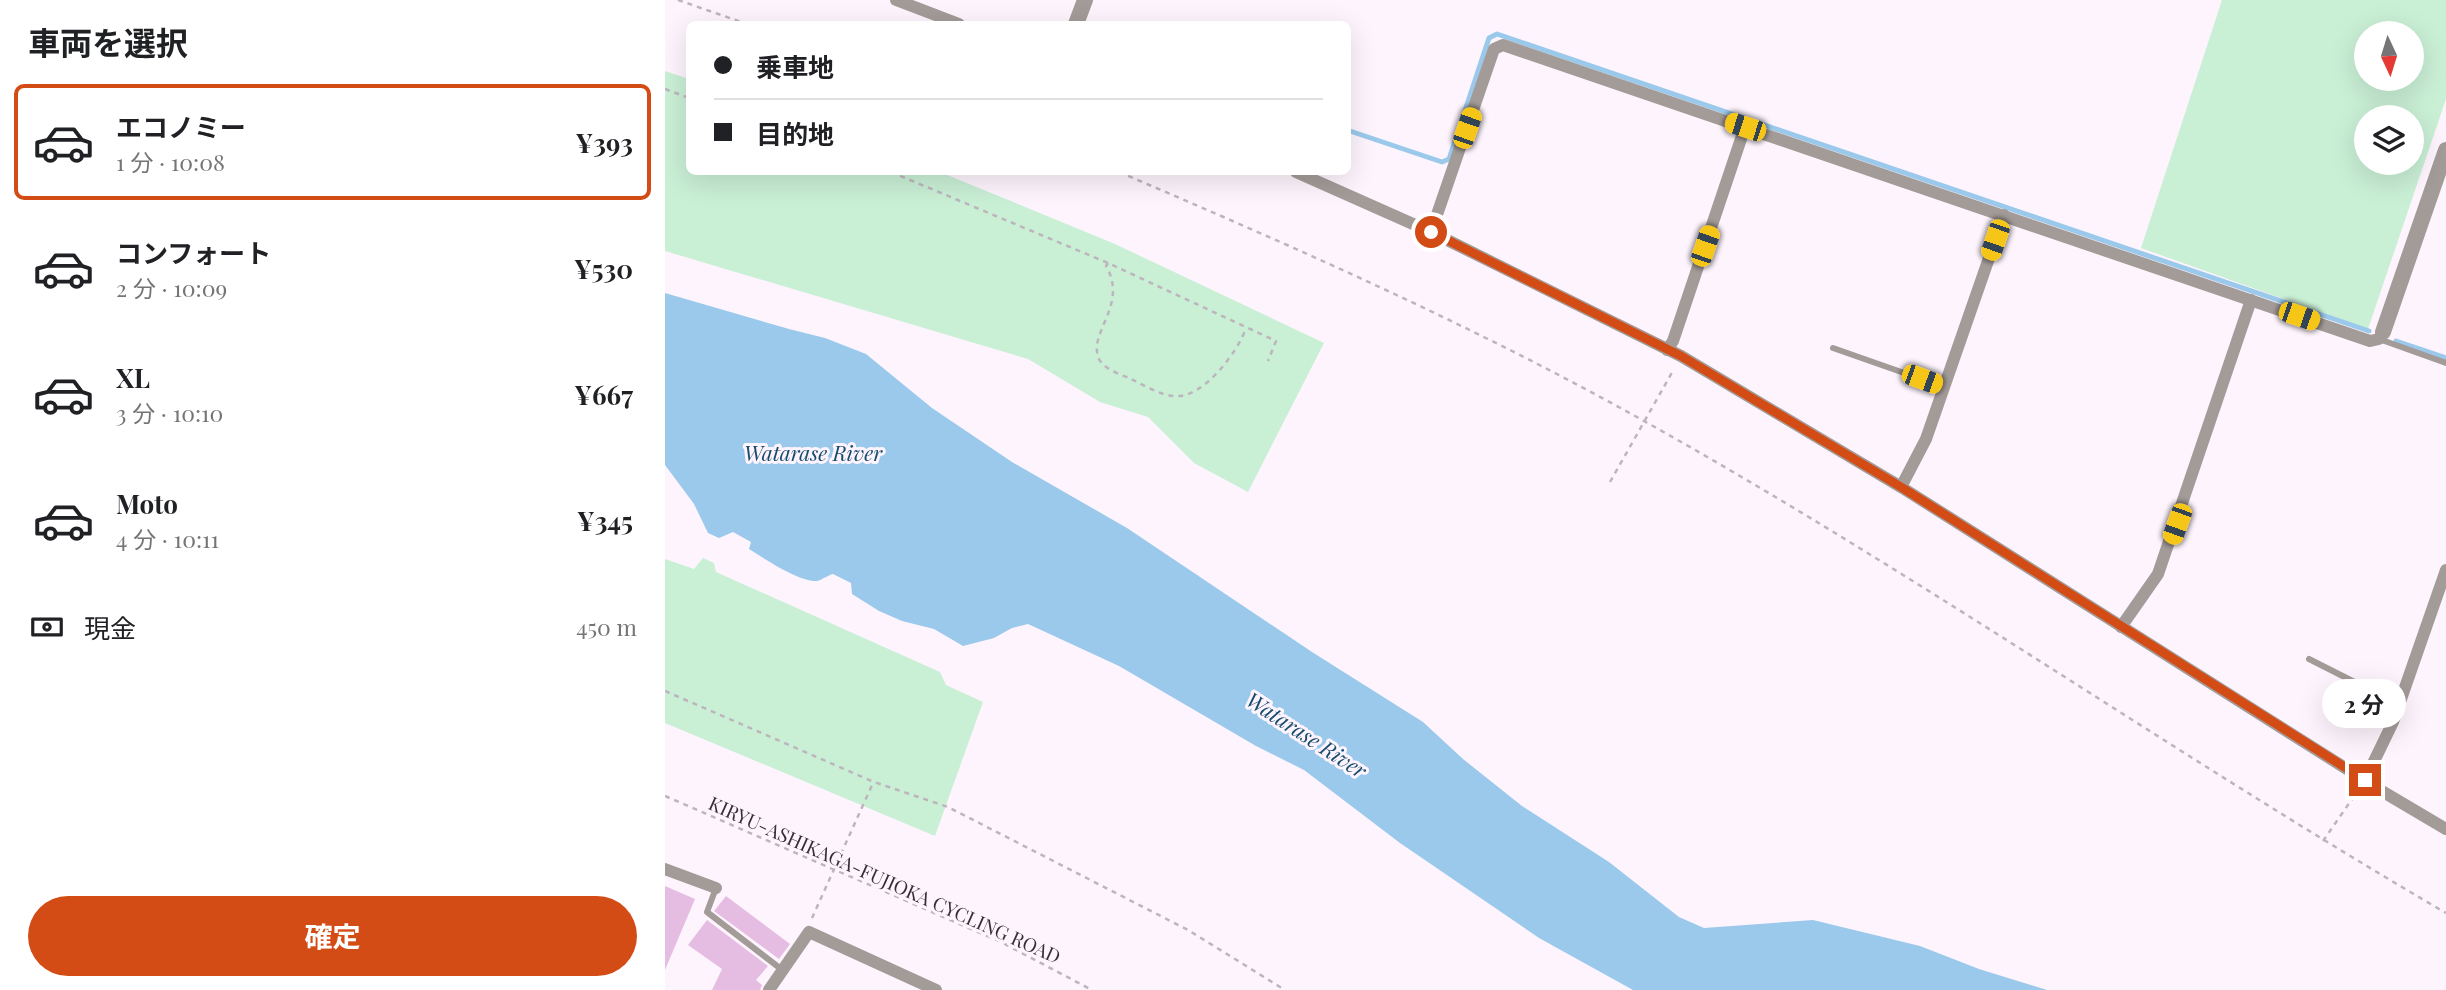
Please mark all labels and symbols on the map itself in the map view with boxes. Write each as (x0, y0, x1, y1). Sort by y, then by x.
north arrow (2354, 21, 2424, 91)
car (1451, 105, 1484, 151)
car (1722, 111, 1769, 143)
route start (1415, 216, 1447, 248)
car (1979, 217, 2012, 263)
car (1689, 223, 1722, 269)
car (2276, 299, 2323, 333)
car (1899, 362, 1946, 396)
water label: Watarase River (744, 438, 883, 466)
car (2160, 501, 2195, 547)
callout: 2 分 (2323, 678, 2407, 728)
water label: Watarase River (1241, 685, 1373, 784)
route end (2349, 764, 2381, 796)
street label: KIRYU-ASHIKAGA-FUJIOKA CYCLING ROAD (705, 789, 1065, 969)

